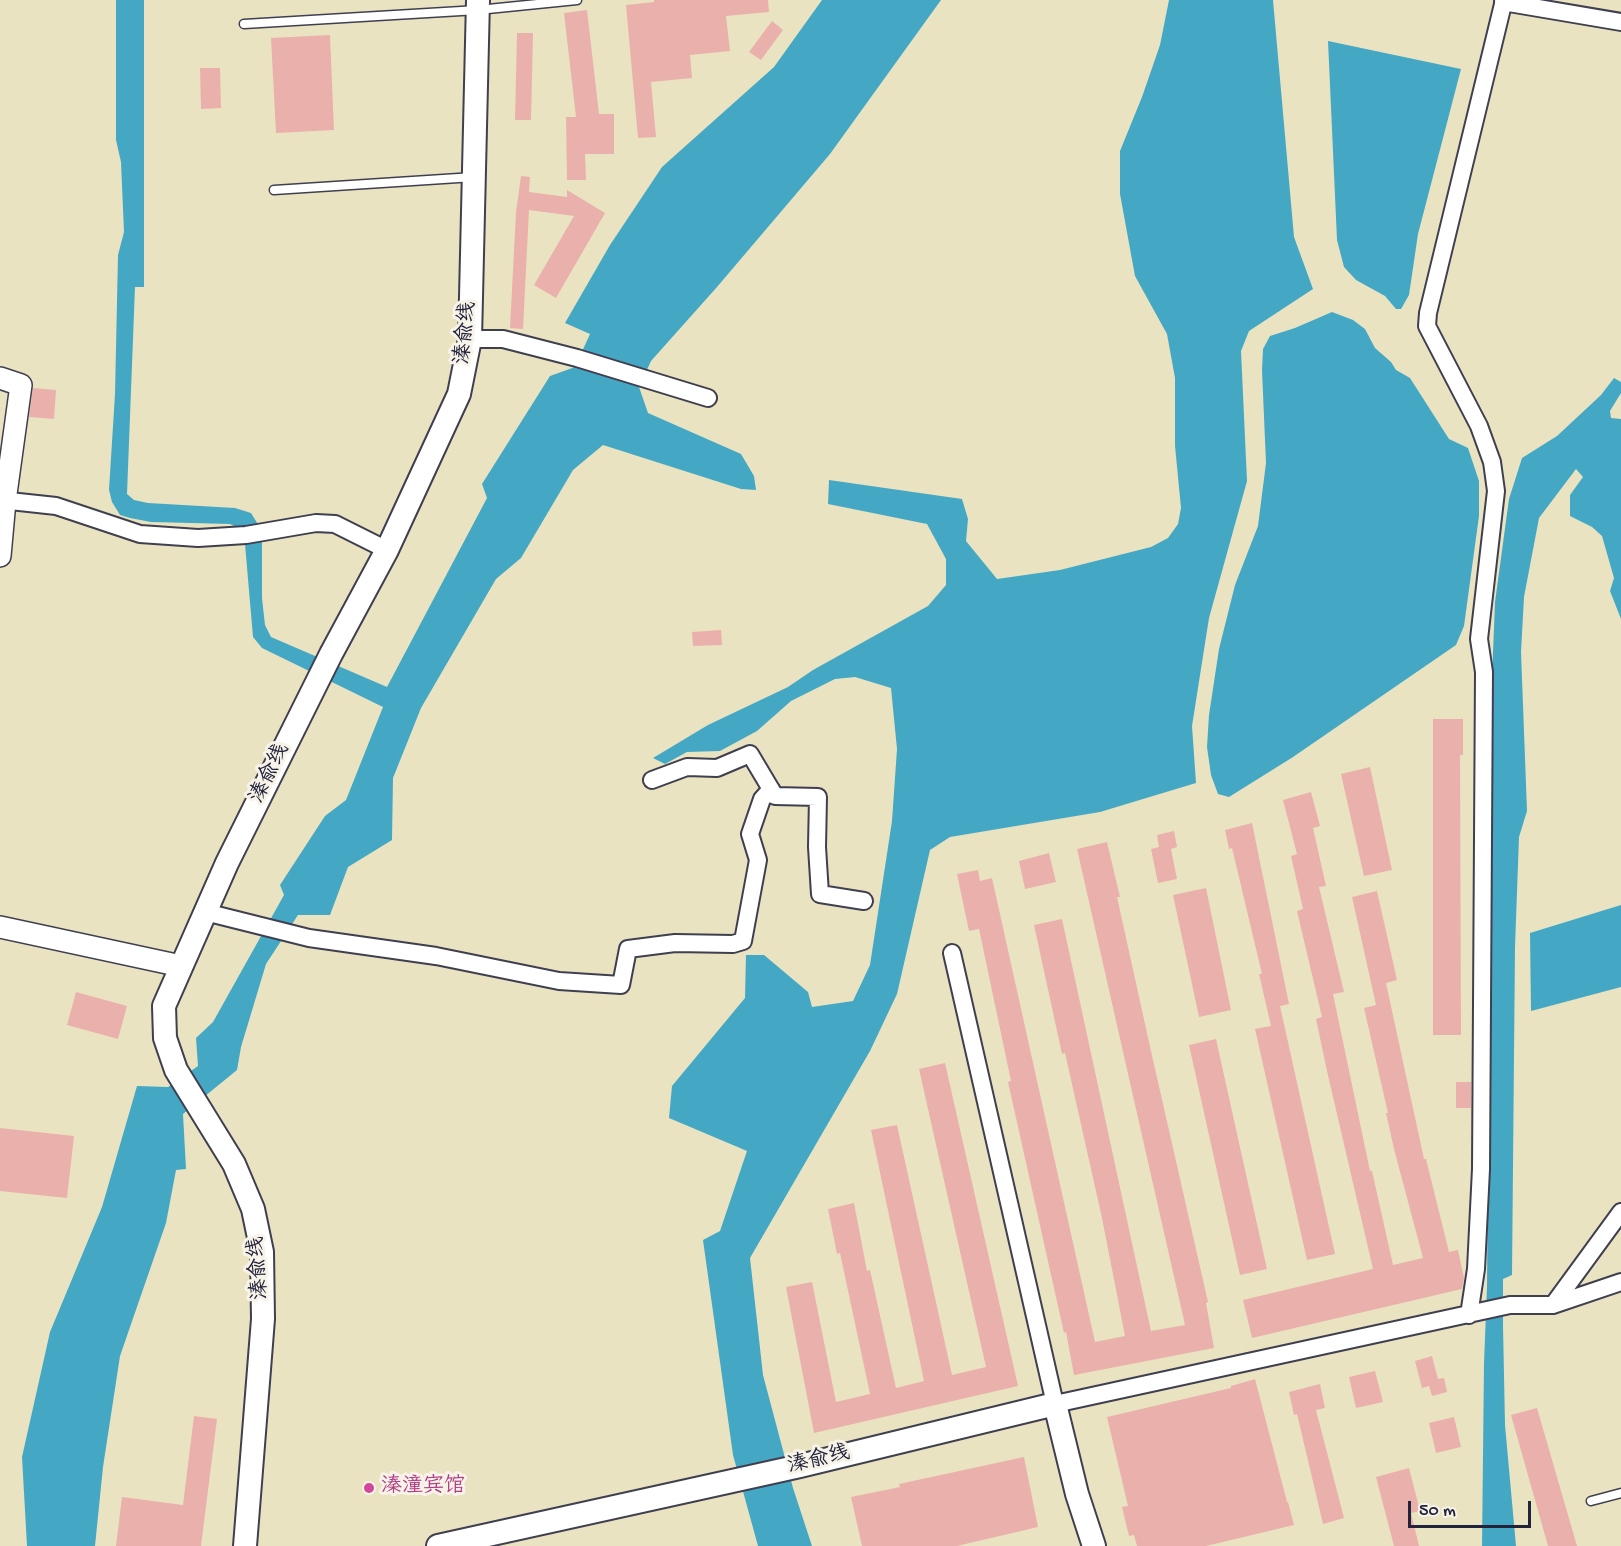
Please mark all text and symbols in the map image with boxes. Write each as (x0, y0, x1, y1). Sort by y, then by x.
street label: 溱俞线 (451, 300, 483, 366)
street label: 溱俞线 (246, 740, 296, 808)
street label: 溱俞线 (245, 1236, 275, 1300)
street label: 溱俞线 (785, 1442, 853, 1480)
place label: 溱潼宾馆 (381, 1475, 465, 1501)
marker: 溱潼宾馆 (362, 1481, 376, 1495)
scale bar (1411, 1489, 1534, 1527)
text: 50 m (1419, 1501, 1456, 1522)

